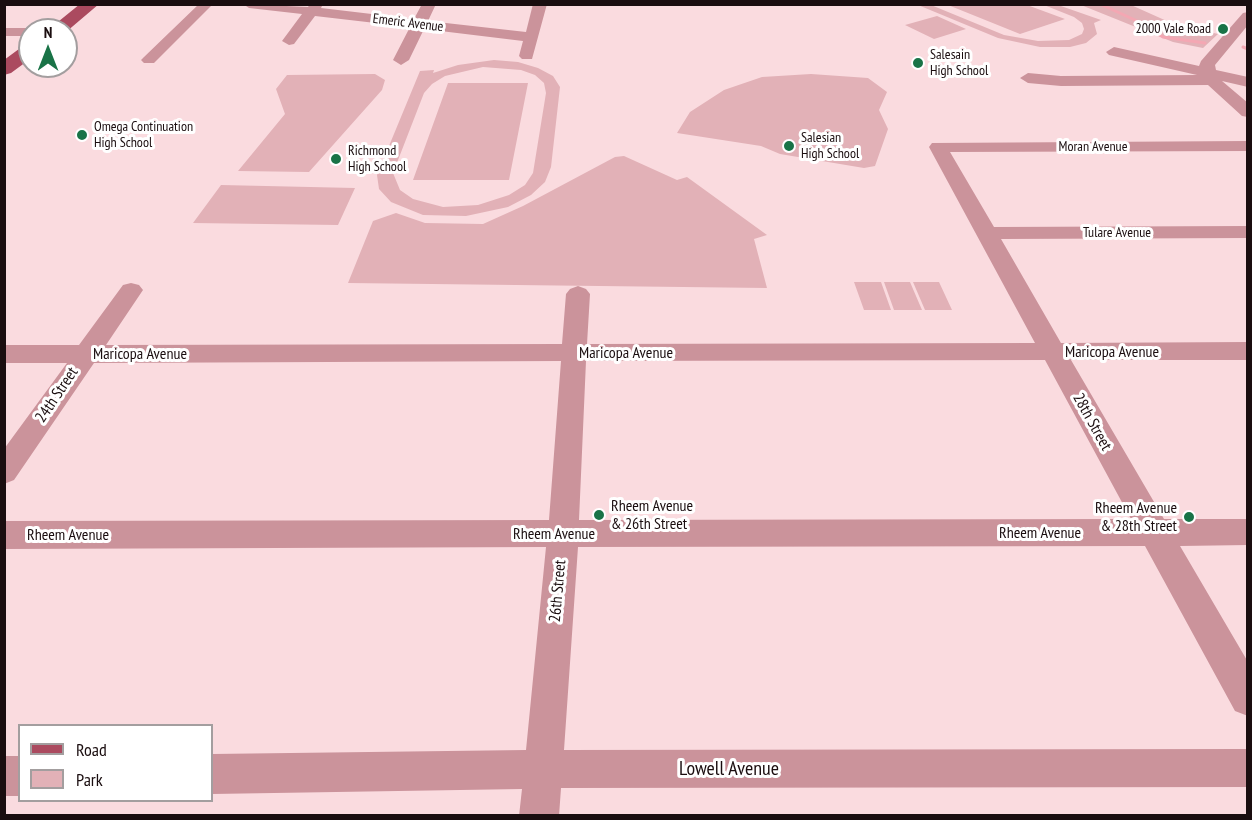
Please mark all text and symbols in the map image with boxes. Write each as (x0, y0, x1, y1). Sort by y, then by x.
street label: Emeric Avenue (372, 10, 444, 36)
north arrow (18, 18, 78, 78)
place label: 2000 Vale Road (1135, 21, 1211, 37)
text: N (44, 22, 52, 42)
marker: 2000 Vale Road (1216, 22, 1230, 36)
place label: Salesain High School (930, 47, 988, 80)
marker: Salesain High School (911, 56, 925, 70)
place label: Omega Continuation High School (94, 119, 193, 152)
marker: Omega Continuation High School (75, 128, 89, 142)
place label: Salesian High School (801, 130, 859, 162)
marker: Salesian High School (782, 139, 796, 153)
street label: Moran Avenue (1059, 139, 1127, 155)
place label: Richmond High School (348, 143, 406, 176)
marker: Richmond High School (329, 152, 343, 166)
street label: Tulare Avenue (1083, 225, 1151, 241)
street label: Maricopa Avenue (1065, 342, 1159, 362)
street label: Maricopa Avenue (579, 343, 673, 363)
street label: Maricopa Avenue (93, 344, 187, 364)
street label: 24th Street (32, 364, 82, 426)
street label: 28th Street (1068, 390, 1116, 454)
place label: Rheem Avenue & 26th Street (611, 496, 693, 534)
place label: Rheem Avenue & 28th Street (1095, 498, 1177, 536)
marker: Rheem Avenue & 26th Street (592, 508, 606, 522)
marker: Rheem Avenue & 28th Street (1182, 510, 1196, 524)
street label: Rheem Avenue (999, 523, 1081, 543)
street label: Rheem Avenue (513, 524, 595, 544)
street label: Rheem Avenue (27, 525, 109, 545)
street label: 26th Street (546, 559, 570, 623)
legend (18, 724, 213, 802)
text: Road (76, 738, 107, 761)
street label: Lowell Avenue (679, 757, 779, 781)
text: Park (76, 768, 103, 791)

